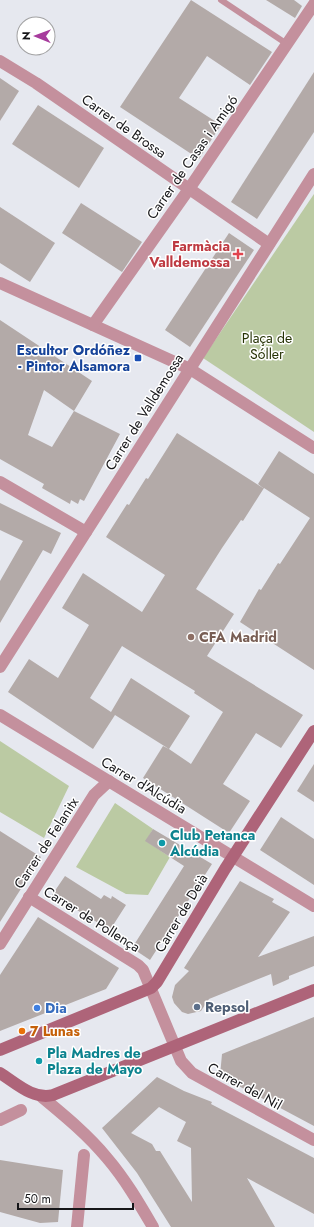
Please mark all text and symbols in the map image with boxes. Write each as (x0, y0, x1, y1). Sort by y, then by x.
north arrow (16, 16, 56, 56)
text: N (18, 31, 34, 40)
street label: Carrer de Brossa (78, 89, 170, 163)
street label: Carrer de Casas i Amigó (142, 91, 243, 223)
place label: Farmàcia Valldemossa (148, 236, 230, 272)
marker: Farmàcia Valldemossa (233, 249, 243, 259)
park label: Plaça de Sóller (242, 328, 292, 364)
place label: Escultor Ordóñez - Pintor Alsamora (16, 340, 131, 376)
street label: Carrer de Valldemossa (100, 350, 188, 474)
marker: Escultor Ordóñez - Pintor Alsamora (133, 353, 143, 363)
place label: CFA Madrid (199, 627, 277, 647)
marker: CFA Madrid (186, 632, 196, 642)
street label: Carrer d'Alcúdia (97, 752, 191, 818)
street label: Carrer de Felanitx (9, 793, 83, 893)
place label: Club Petanca Alcúdia (169, 825, 255, 861)
marker: Club Petanca Alcúdia (157, 838, 167, 848)
street label: Carrer de Deià (150, 870, 212, 956)
street label: Carrer de Pollença (40, 881, 144, 957)
place label: Repsol (205, 997, 249, 1017)
place label: Dia (45, 998, 67, 1018)
marker: Repsol (192, 1002, 202, 1012)
marker: Dia (32, 1003, 42, 1013)
place label: 7 Lunas (30, 1021, 80, 1041)
marker: 7 Lunas (17, 1026, 27, 1036)
place label: Pla Madres de Plaza de Mayo (47, 1043, 142, 1079)
marker: Pla Madres de Plaza de Mayo (34, 1056, 44, 1066)
street label: Carrer del Nil (204, 1057, 286, 1115)
scale bar (18, 1185, 133, 1211)
text: 50 m (24, 1190, 51, 1208)

